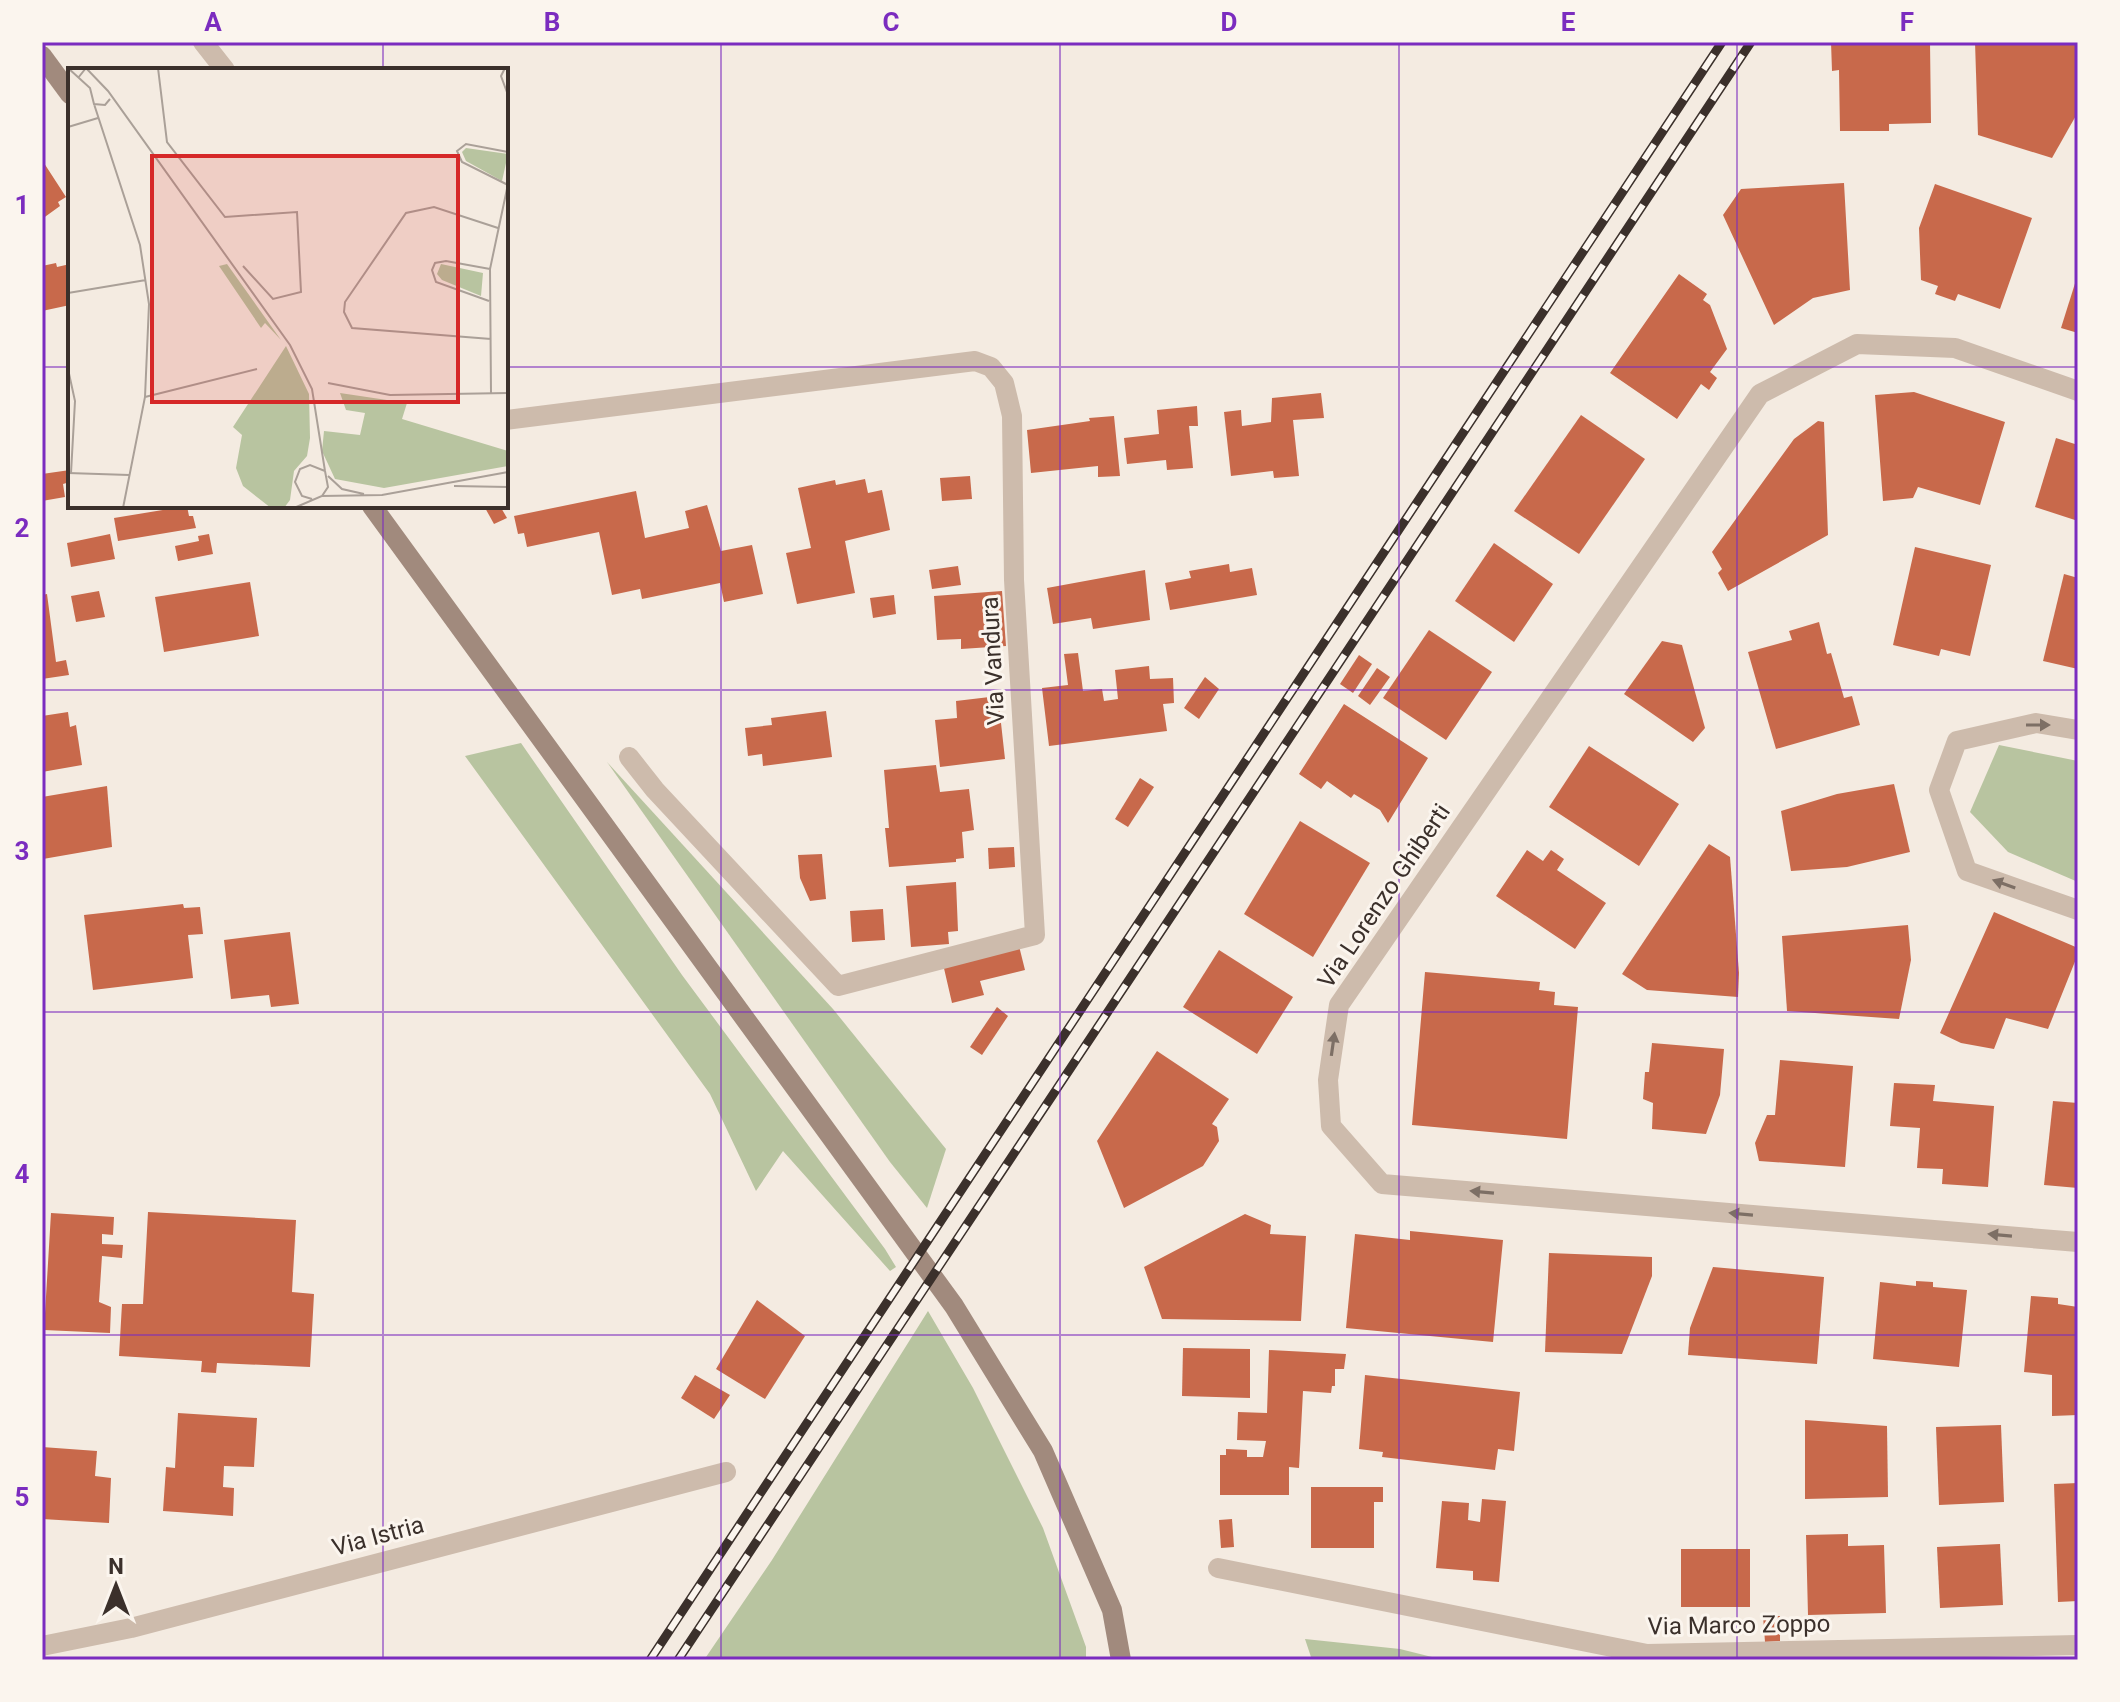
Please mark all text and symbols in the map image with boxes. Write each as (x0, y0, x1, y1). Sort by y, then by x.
text: A (204, 7, 222, 37)
text: B (544, 7, 560, 37)
text: C (882, 7, 900, 37)
text: D (1221, 7, 1237, 37)
text: E (1561, 7, 1576, 37)
text: F (1900, 7, 1914, 37)
inset map (68, 68, 508, 508)
text: 1 (15, 190, 29, 220)
text: 2 (15, 513, 29, 543)
street label: Via Vandura (976, 596, 1010, 726)
one-way arrow (2025, 719, 2051, 731)
street label: Via Lorenzo Ghiberti (1312, 799, 1456, 993)
text: 3 (15, 836, 29, 866)
one-way arrow (1992, 877, 2016, 890)
one-way arrow (1327, 1031, 1340, 1056)
text: 4 (15, 1159, 30, 1189)
one-way arrow (1469, 1185, 1494, 1198)
one-way arrow (1728, 1207, 1753, 1220)
one-way arrow (1987, 1228, 2012, 1241)
text: 5 (15, 1482, 29, 1512)
street label: Via Istria (329, 1510, 427, 1562)
north arrow (76, 1546, 156, 1626)
text: N (108, 1554, 124, 1579)
street label: Via Marco Zoppo (1647, 1609, 1831, 1641)

